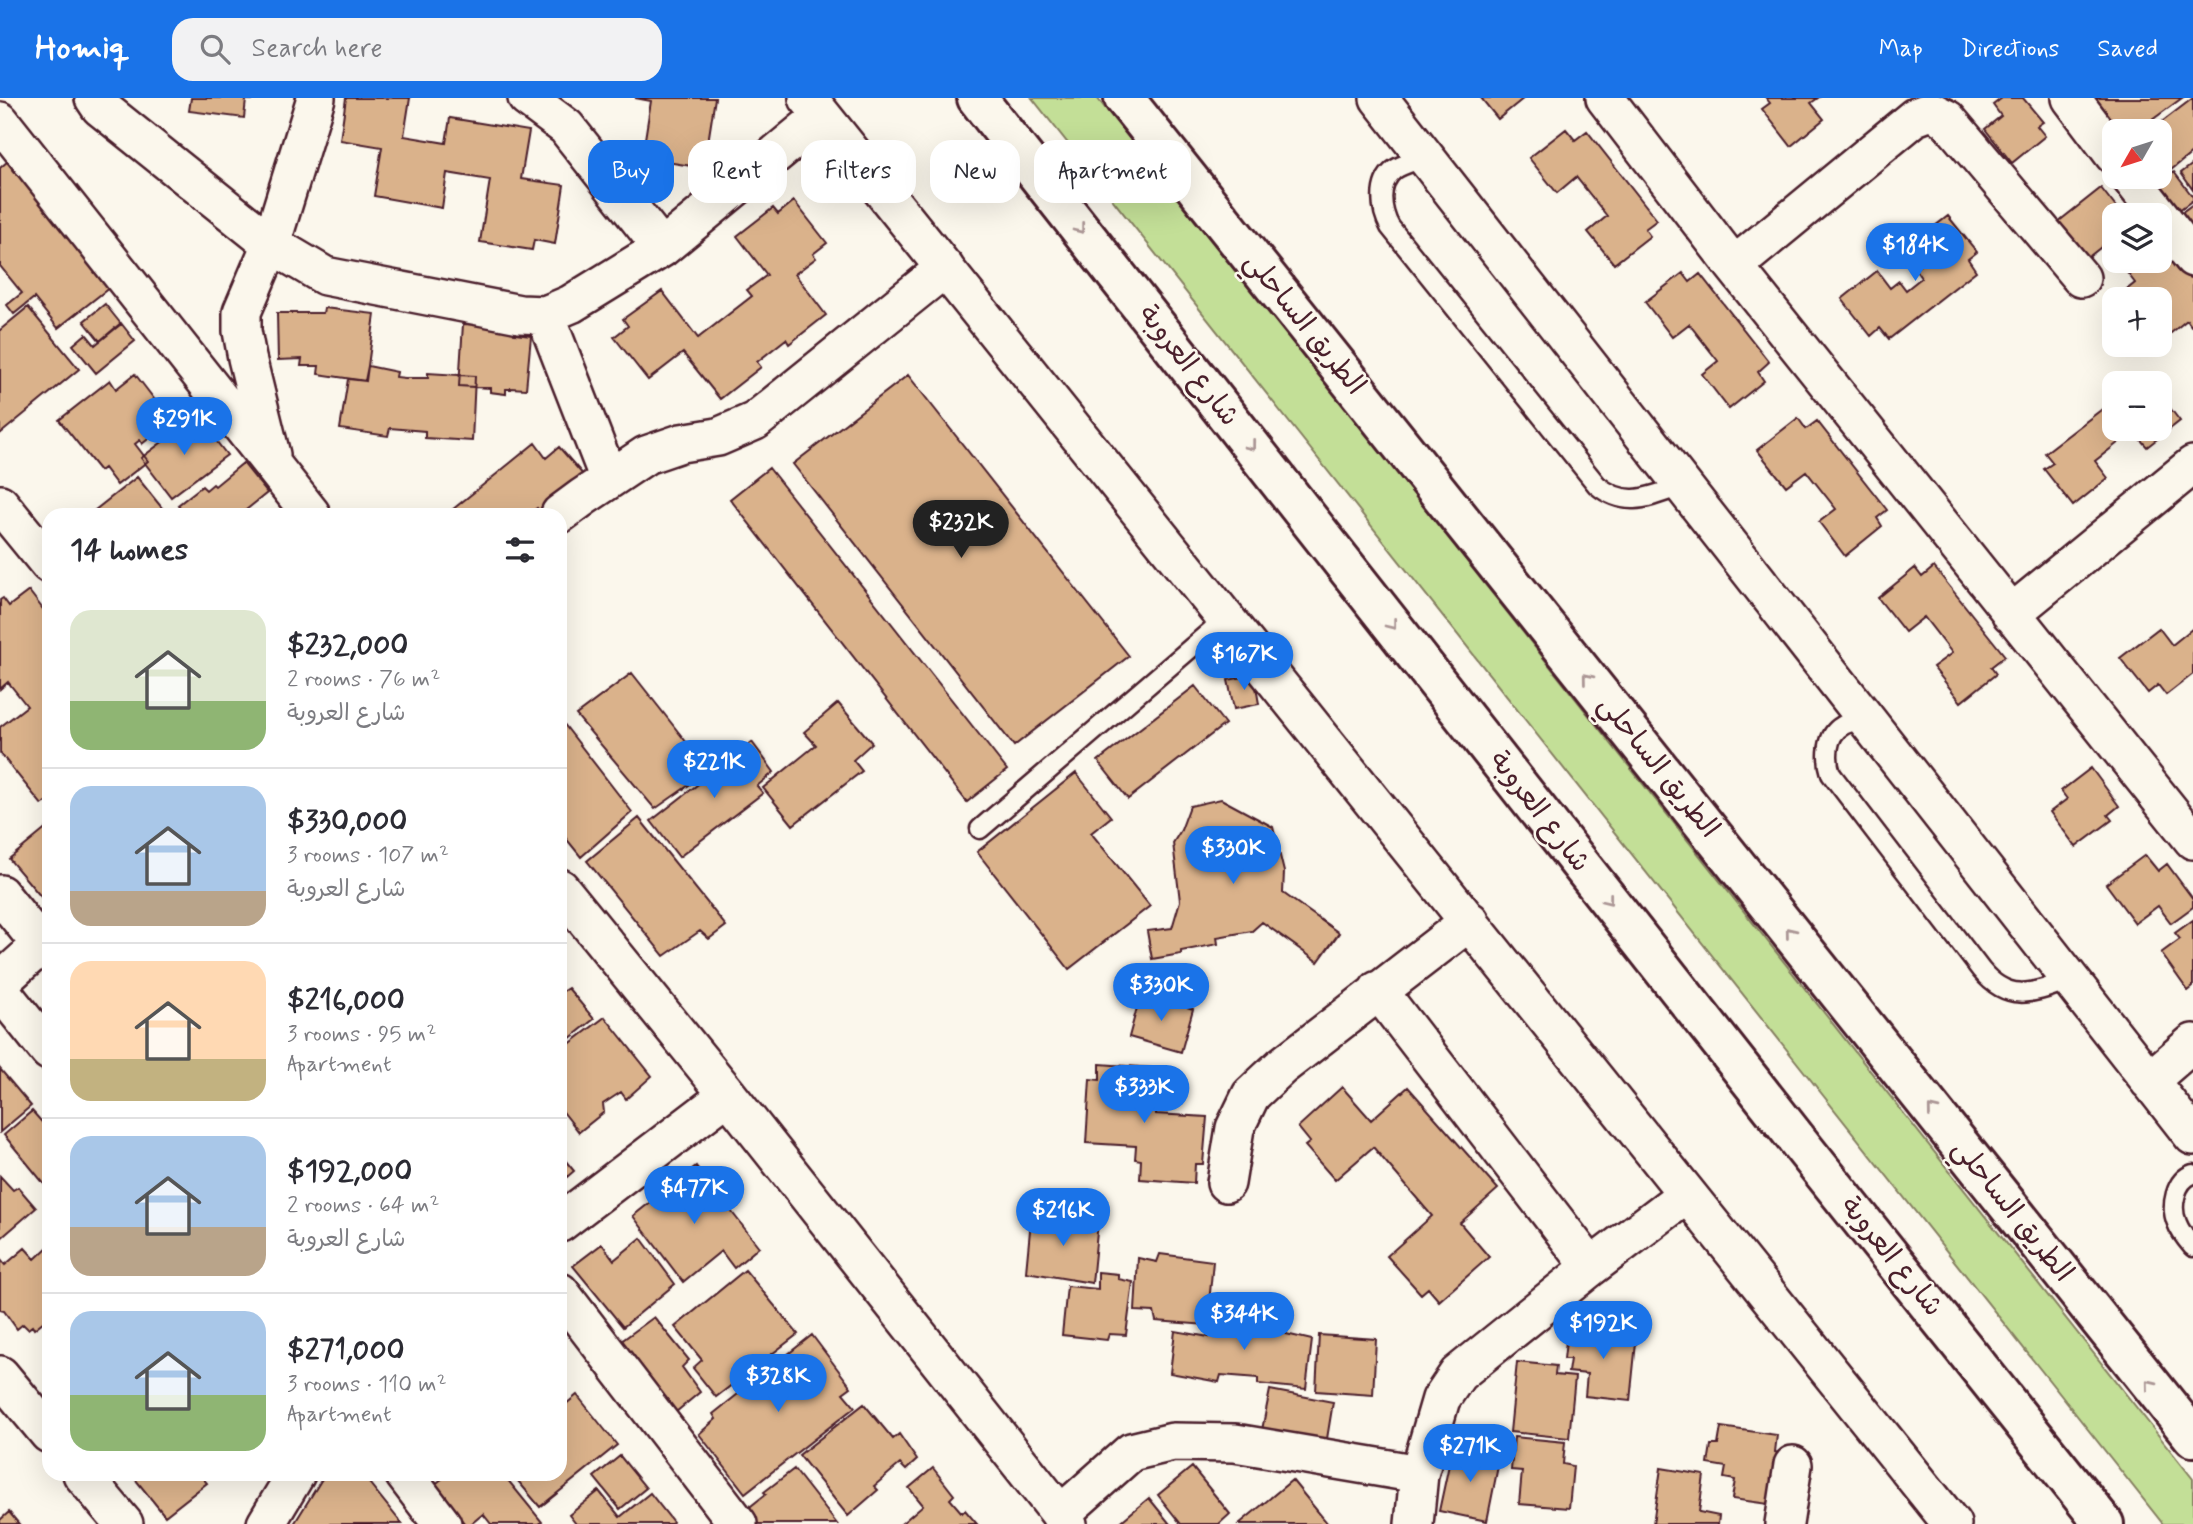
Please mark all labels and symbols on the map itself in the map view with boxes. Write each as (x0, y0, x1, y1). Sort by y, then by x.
north arrow (2102, 119, 2172, 189)
one-way arrow (1071, 221, 1084, 233)
pin: $184K (1866, 223, 1964, 283)
street label: الطريق الساحلي (1232, 245, 1373, 406)
street label: شارع العروبة (1129, 298, 1247, 434)
pin: $291K (135, 398, 233, 457)
one-way arrow (1243, 437, 1255, 450)
pin: $232K (912, 500, 1010, 560)
one-way arrow (1383, 617, 1396, 629)
pin: $167K (1195, 632, 1293, 692)
one-way arrow (1583, 673, 1595, 686)
street label: الطريق الساحلي (1586, 688, 1727, 849)
pin: $221K (665, 740, 763, 800)
street label: شارع العروبة (1480, 744, 1598, 880)
pin: $330K (1184, 826, 1282, 886)
one-way arrow (1600, 892, 1613, 904)
one-way arrow (1786, 928, 1798, 941)
pin: $330K (1112, 964, 1210, 1023)
pin: $333K (1095, 1066, 1193, 1125)
one-way arrow (1928, 1106, 1940, 1119)
street label: الطريق الساحلي (1940, 1132, 2081, 1293)
pin: $477K (645, 1166, 743, 1226)
pin: $216K (1014, 1188, 1112, 1248)
street label: شارع العروبة (1831, 1189, 1951, 1325)
pin: $344K (1195, 1292, 1293, 1352)
pin: $192K (1554, 1302, 1652, 1361)
pin: $328K (729, 1354, 827, 1414)
one-way arrow (2146, 1379, 2159, 1391)
pin: $271K (1421, 1424, 1519, 1484)

